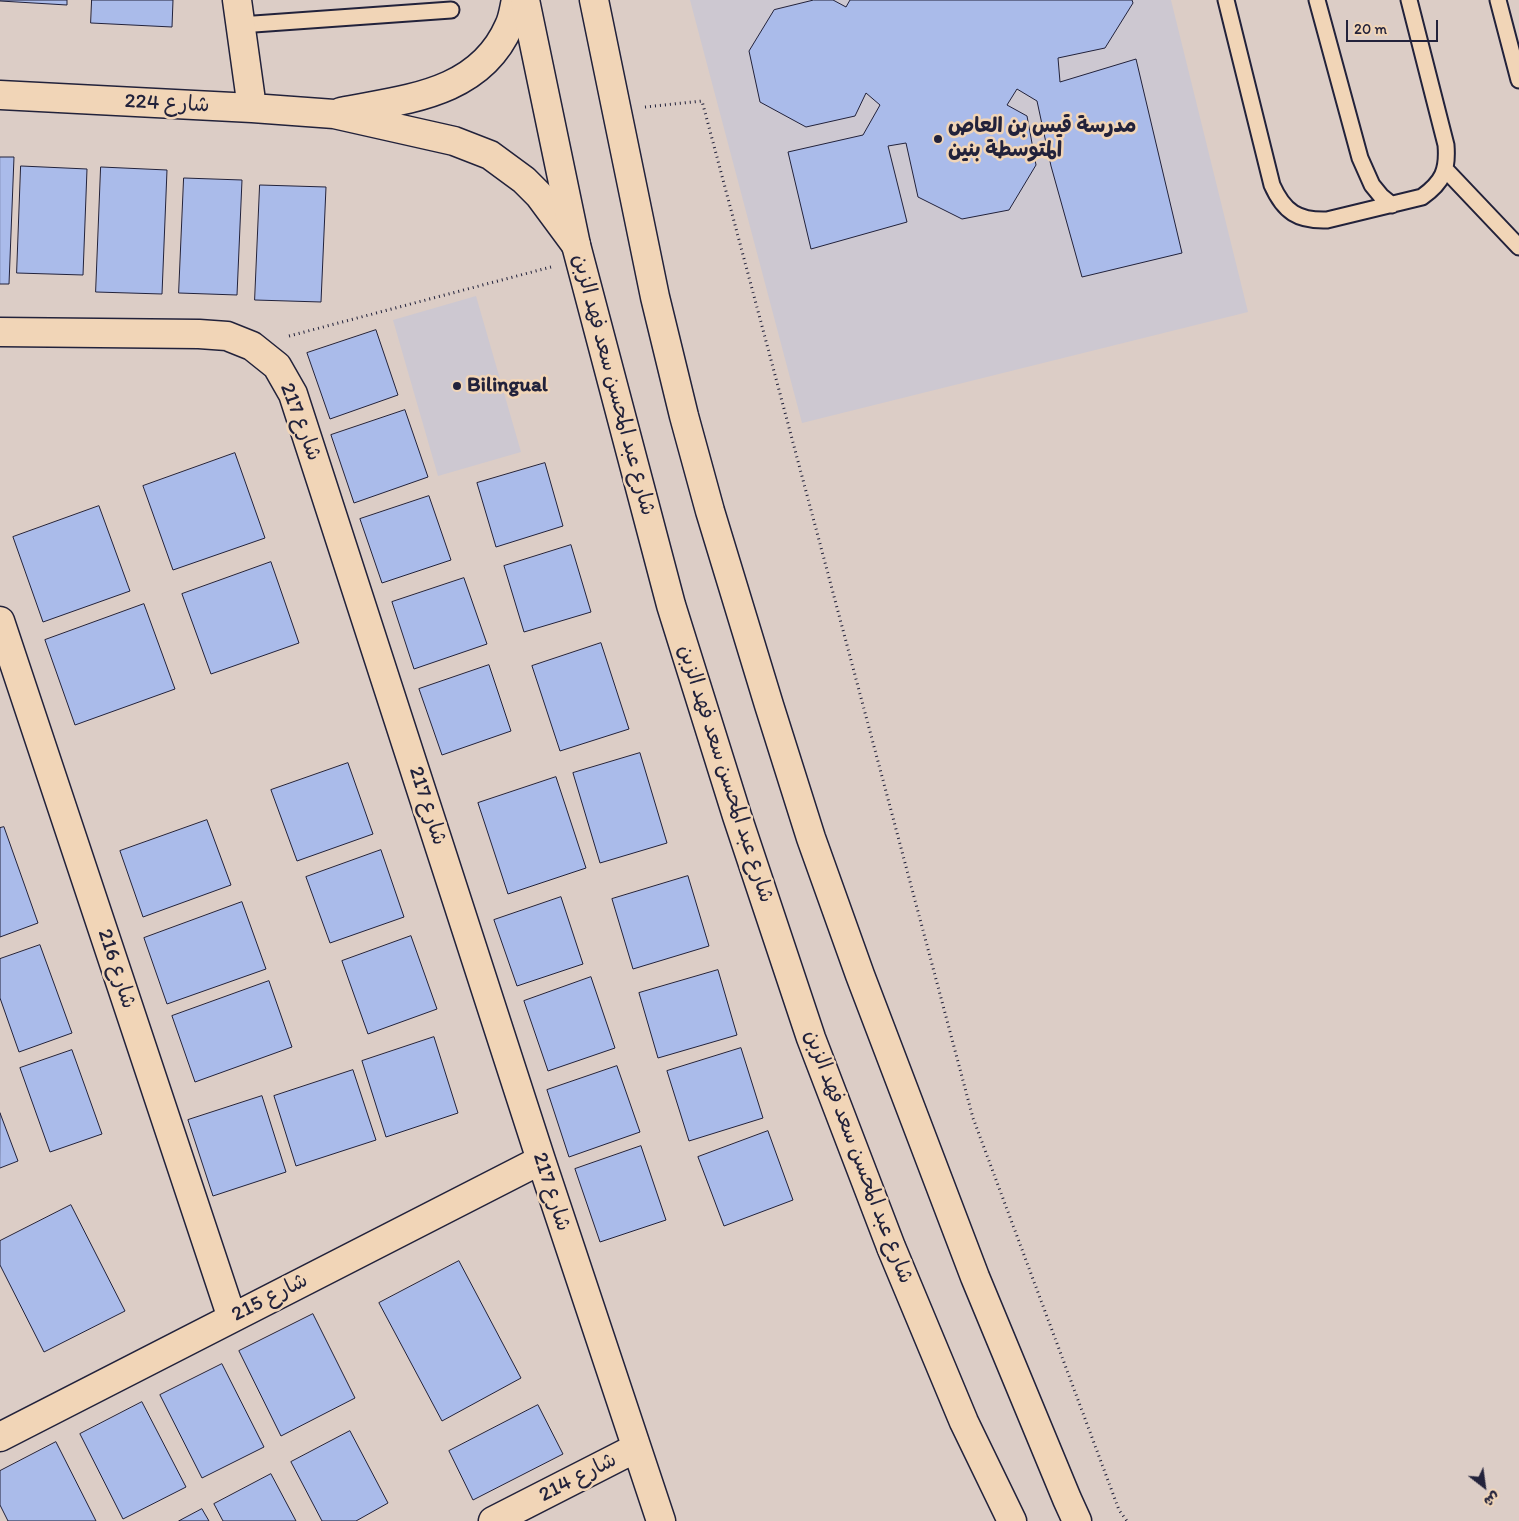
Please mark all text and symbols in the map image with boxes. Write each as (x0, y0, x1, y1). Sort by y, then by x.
scale bar (1349, 10, 1442, 42)
text: 20 m (1354, 20, 1387, 38)
street label: شارع 224 (124, 89, 210, 119)
place label: مدرسة قيس بن العاص المتوسطة بنين (948, 114, 1136, 164)
marker: مدرسة قيس بن العاص المتوسطة بنين (932, 133, 944, 145)
street label: شارع عبد المحسن سعد فهد الزبن (566, 252, 660, 518)
place label: Bilingual (467, 373, 548, 399)
street label: شارع 217 (274, 379, 326, 465)
marker: Bilingual (451, 380, 463, 392)
street label: شارع عبد المحسن سعد فهد الزبن (671, 642, 779, 906)
street label: شارع 217 (402, 763, 452, 849)
street label: شارع 216 (91, 926, 141, 1012)
street label: شارع عبد المحسن سعد فهد الزبن (798, 1027, 918, 1287)
street label: شارع 217 (526, 1149, 576, 1235)
street label: شارع 215 (228, 1268, 312, 1328)
street label: شارع 214 (535, 1448, 621, 1508)
north arrow (1459, 1461, 1509, 1511)
text: ش (1481, 1488, 1503, 1511)

